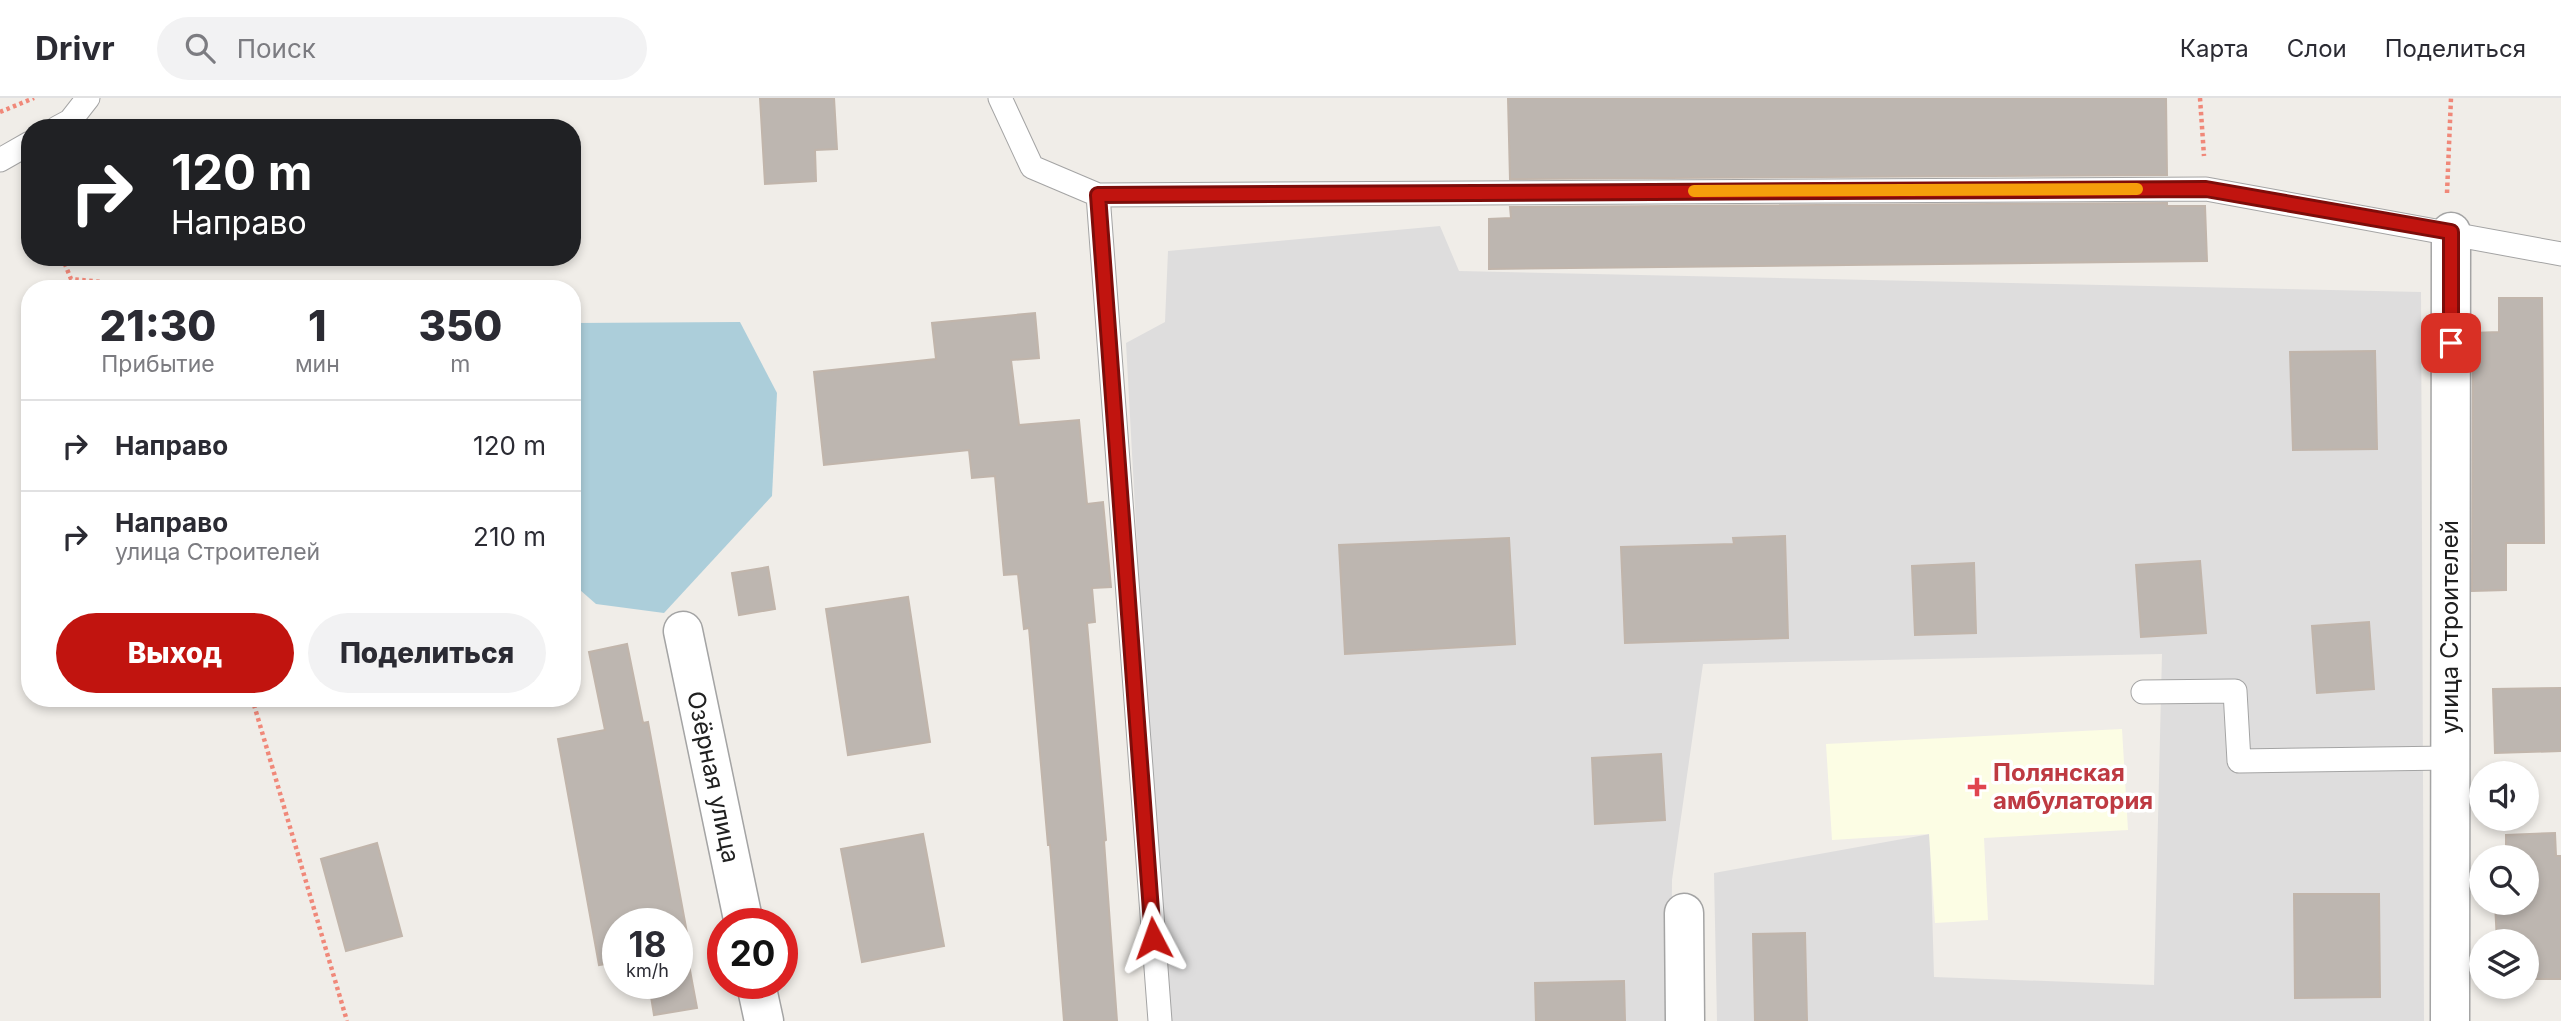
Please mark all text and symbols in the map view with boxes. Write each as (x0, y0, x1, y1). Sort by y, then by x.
search box (157, 17, 647, 80)
text: Drivr (35, 28, 115, 68)
icon: search (181, 29, 219, 67)
text: Поиск (237, 33, 316, 64)
text: Карта (2180, 34, 2249, 63)
text: Слои (2287, 34, 2347, 63)
text: Поделиться (2385, 34, 2526, 63)
text: 120 m (171, 143, 312, 202)
icon: right (56, 147, 147, 238)
text: Направо (171, 203, 307, 242)
text: 21:30 (100, 300, 216, 351)
text: 1 (308, 300, 327, 351)
text: 350 (418, 300, 502, 351)
pin (2421, 313, 2481, 373)
icon: arrive (2432, 324, 2470, 362)
text: Прибытие (101, 350, 215, 378)
text: мин (295, 350, 340, 378)
text: m (450, 350, 470, 378)
icon: right (56, 427, 94, 465)
text: Направо (115, 430, 228, 461)
text: 120 m (473, 430, 546, 461)
text: Направо (115, 507, 228, 538)
icon: right (56, 518, 94, 556)
street label: улица Строителей (2435, 520, 2464, 734)
text: 210 m (473, 521, 546, 552)
text: улица Строителей (115, 538, 320, 566)
button: Выход (56, 613, 294, 693)
button: Поделиться (308, 613, 546, 693)
street label: Озёрная улица (681, 688, 746, 865)
place label: Полянская амбулатория (1993, 758, 2153, 815)
map controls (2469, 761, 2539, 999)
button: sound (2469, 761, 2539, 831)
marker: Полянская амбулатория (1967, 777, 1987, 797)
button: search (2469, 845, 2539, 915)
position arrow (1116, 901, 1190, 975)
speed limit sign: 20 (707, 908, 798, 999)
text: 18 (629, 923, 666, 965)
button: layers (2469, 929, 2539, 999)
text: km/h (626, 960, 669, 981)

